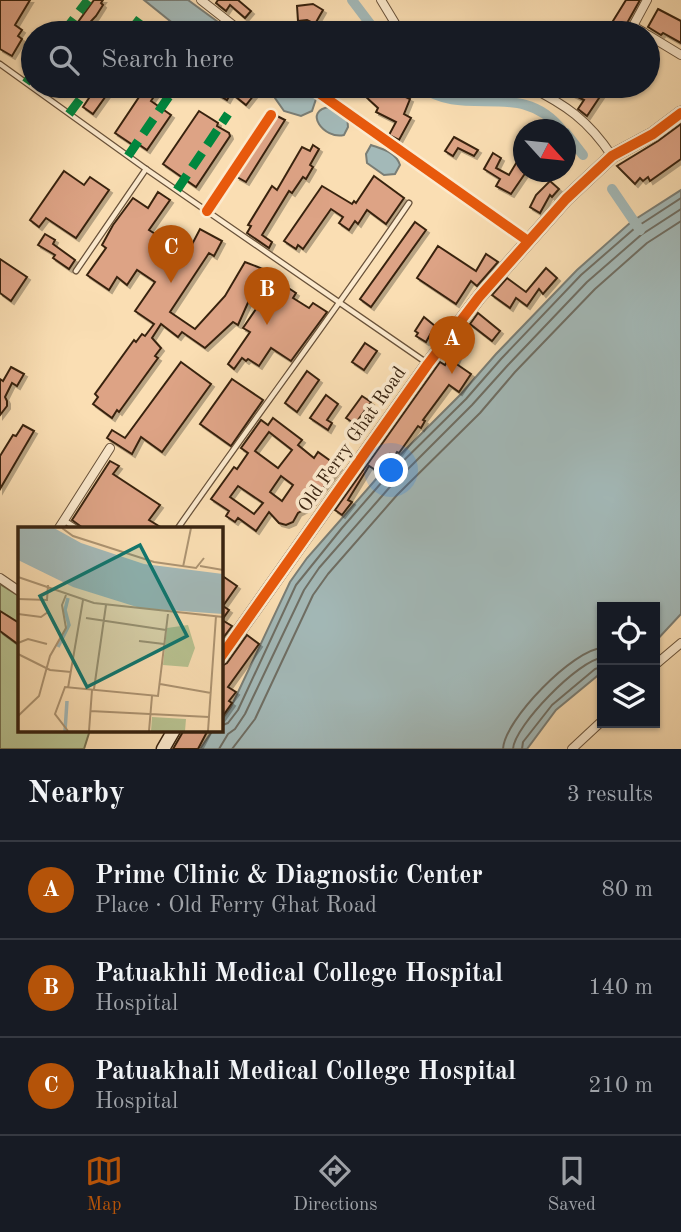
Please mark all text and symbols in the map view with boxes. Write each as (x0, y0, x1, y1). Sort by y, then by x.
search box (21, 21, 660, 98)
icon: search (45, 41, 83, 79)
text: Search here (101, 47, 234, 73)
north arrow (513, 119, 576, 182)
pin: C (148, 225, 194, 283)
pin: B (244, 267, 290, 325)
pin: A (429, 316, 475, 374)
street label: Old Ferry Ghat Road (296, 364, 410, 516)
your location (374, 453, 408, 487)
inset map (18, 527, 222, 732)
map controls (597, 602, 660, 728)
button: locate (597, 602, 660, 665)
button: layers (597, 665, 660, 728)
text: Nearby (28, 779, 125, 809)
text: 3 results (567, 783, 653, 806)
text: Prime Clinic & Diagnostic Center (95, 863, 483, 889)
text: A (42, 878, 60, 901)
text: 80 m (602, 878, 653, 901)
text: Place · Old Ferry Ghat Road (95, 894, 377, 917)
text: Patuakhli Medical College Hospital (95, 961, 503, 987)
text: B (43, 976, 59, 999)
text: 140 m (588, 976, 653, 999)
text: Hospital (95, 992, 178, 1015)
text: Patuakhali Medical College Hospital (95, 1059, 516, 1085)
text: C (43, 1074, 59, 1097)
text: 210 m (588, 1074, 653, 1097)
text: Hospital (95, 1090, 178, 1113)
tab: Map (85, 1152, 123, 1217)
tab: Directions (293, 1152, 378, 1217)
tab: Saved (548, 1152, 596, 1217)

